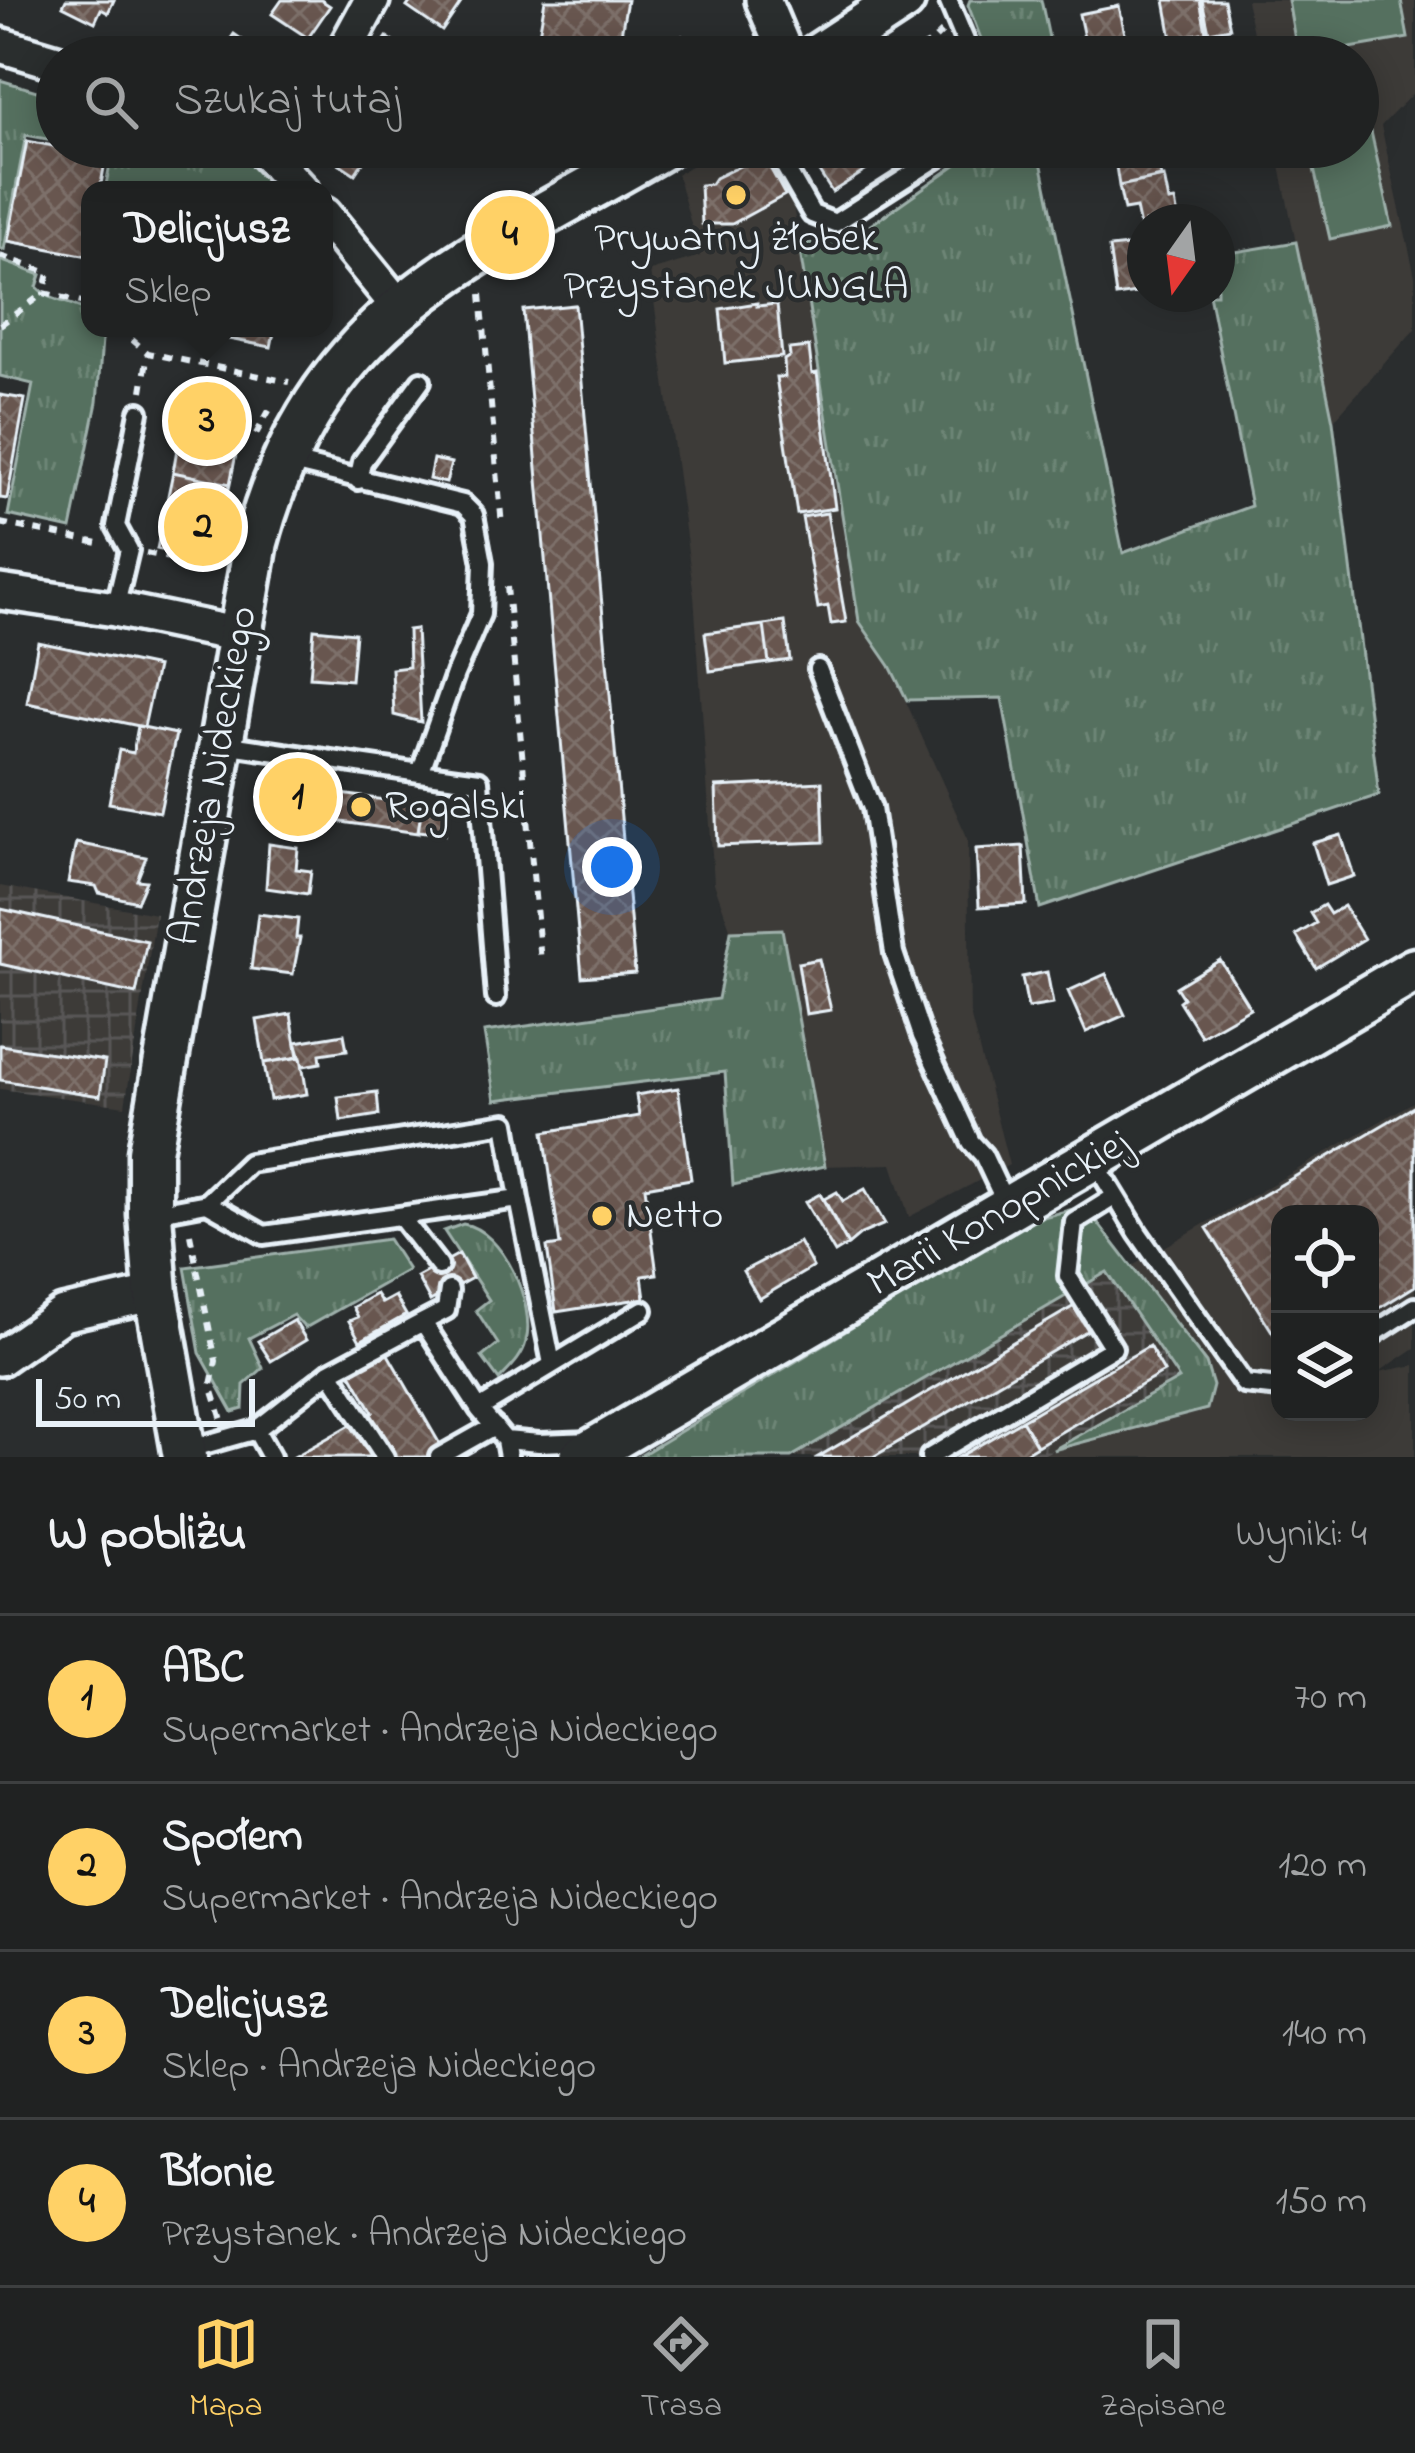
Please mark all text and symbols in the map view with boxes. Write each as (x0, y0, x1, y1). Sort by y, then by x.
search box (36, 36, 1379, 168)
icon: search (78, 69, 144, 135)
text: Szukaj tutaj (174, 69, 401, 135)
popup (81, 181, 333, 337)
marker: Prywatny żłobek Przystanek JUNGLA (723, 182, 749, 208)
pin: 4 (471, 190, 549, 280)
text: Delicjusz (124, 198, 290, 264)
north arrow (1127, 204, 1235, 312)
place label: Prywatny żłobek Przystanek JUNGLA (563, 209, 909, 318)
text: Sklep (124, 264, 212, 321)
pin: 3 (168, 376, 246, 466)
pin: 2 (164, 482, 242, 572)
street label: Andrzeja Nideckiego (155, 601, 275, 951)
pin: 1 (259, 752, 337, 842)
place label: Rogalski (385, 777, 526, 838)
marker: Rogalski (348, 794, 374, 820)
your location (582, 837, 642, 897)
street label: Marii Konopnickiej (856, 1113, 1143, 1314)
place label: Netto (626, 1186, 723, 1247)
marker: Netto (589, 1203, 615, 1229)
map controls (1271, 1205, 1379, 1421)
button: locate (1271, 1205, 1379, 1313)
button: layers (1271, 1313, 1379, 1421)
scale bar (36, 1373, 255, 1426)
text: 50 m (54, 1376, 121, 1424)
text: W pobliżu (48, 1498, 247, 1573)
text: Wyniki: 4 (1236, 1507, 1367, 1564)
text: ABC (162, 1637, 245, 1703)
text: 1 (81, 1670, 93, 1727)
text: 70 m (1294, 1670, 1367, 1727)
text: Supermarket · Andrzeja Nideckiego (162, 1703, 718, 1760)
text: Społem (162, 1805, 303, 1871)
text: 2 (77, 1838, 97, 1895)
text: 120 m (1278, 1838, 1367, 1895)
text: Supermarket · Andrzeja Nideckiego (162, 1871, 718, 1928)
text: Delicjusz (162, 1973, 327, 2039)
text: 3 (79, 2006, 95, 2063)
text: 140 m (1282, 2006, 1367, 2063)
text: Sklep · Andrzeja Nideckiego (162, 2039, 596, 2096)
text: Błonie (162, 2141, 274, 2207)
text: 4 (79, 2174, 95, 2231)
text: 150 m (1275, 2174, 1367, 2231)
text: Przystanek · Andrzeja Nideckiego (162, 2207, 687, 2264)
tab: Mapa (189, 2311, 263, 2431)
tab: Trasa (640, 2311, 722, 2431)
tab: Zapisane (1100, 2311, 1226, 2431)

